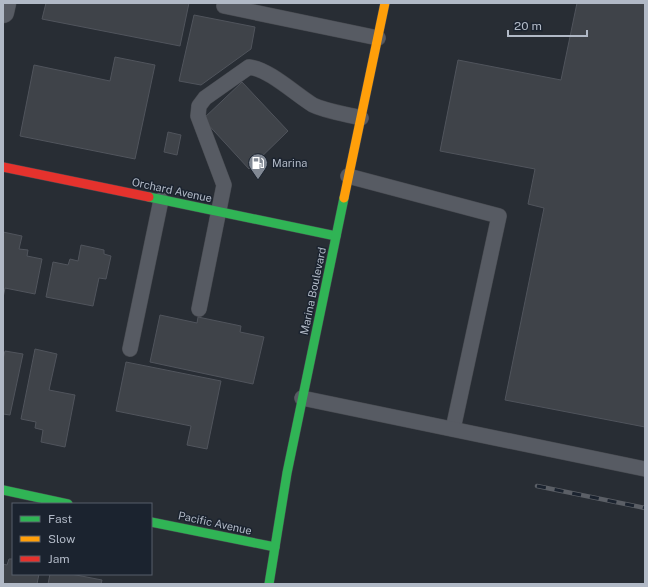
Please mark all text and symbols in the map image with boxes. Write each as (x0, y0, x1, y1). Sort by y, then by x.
scale bar (508, 12, 587, 38)
text: 20 m (514, 19, 542, 33)
fuel station icon: Marina (247, 152, 269, 180)
place label: Marina (272, 157, 307, 169)
street label: Orchard Avenue (131, 176, 213, 204)
street label: Marina Boulevard (298, 246, 328, 336)
legend (12, 503, 152, 575)
street label: Pacific Avenue (177, 509, 253, 537)
text: Fast (48, 512, 73, 526)
text: Slow (48, 532, 76, 546)
text: Jam (48, 552, 70, 566)

